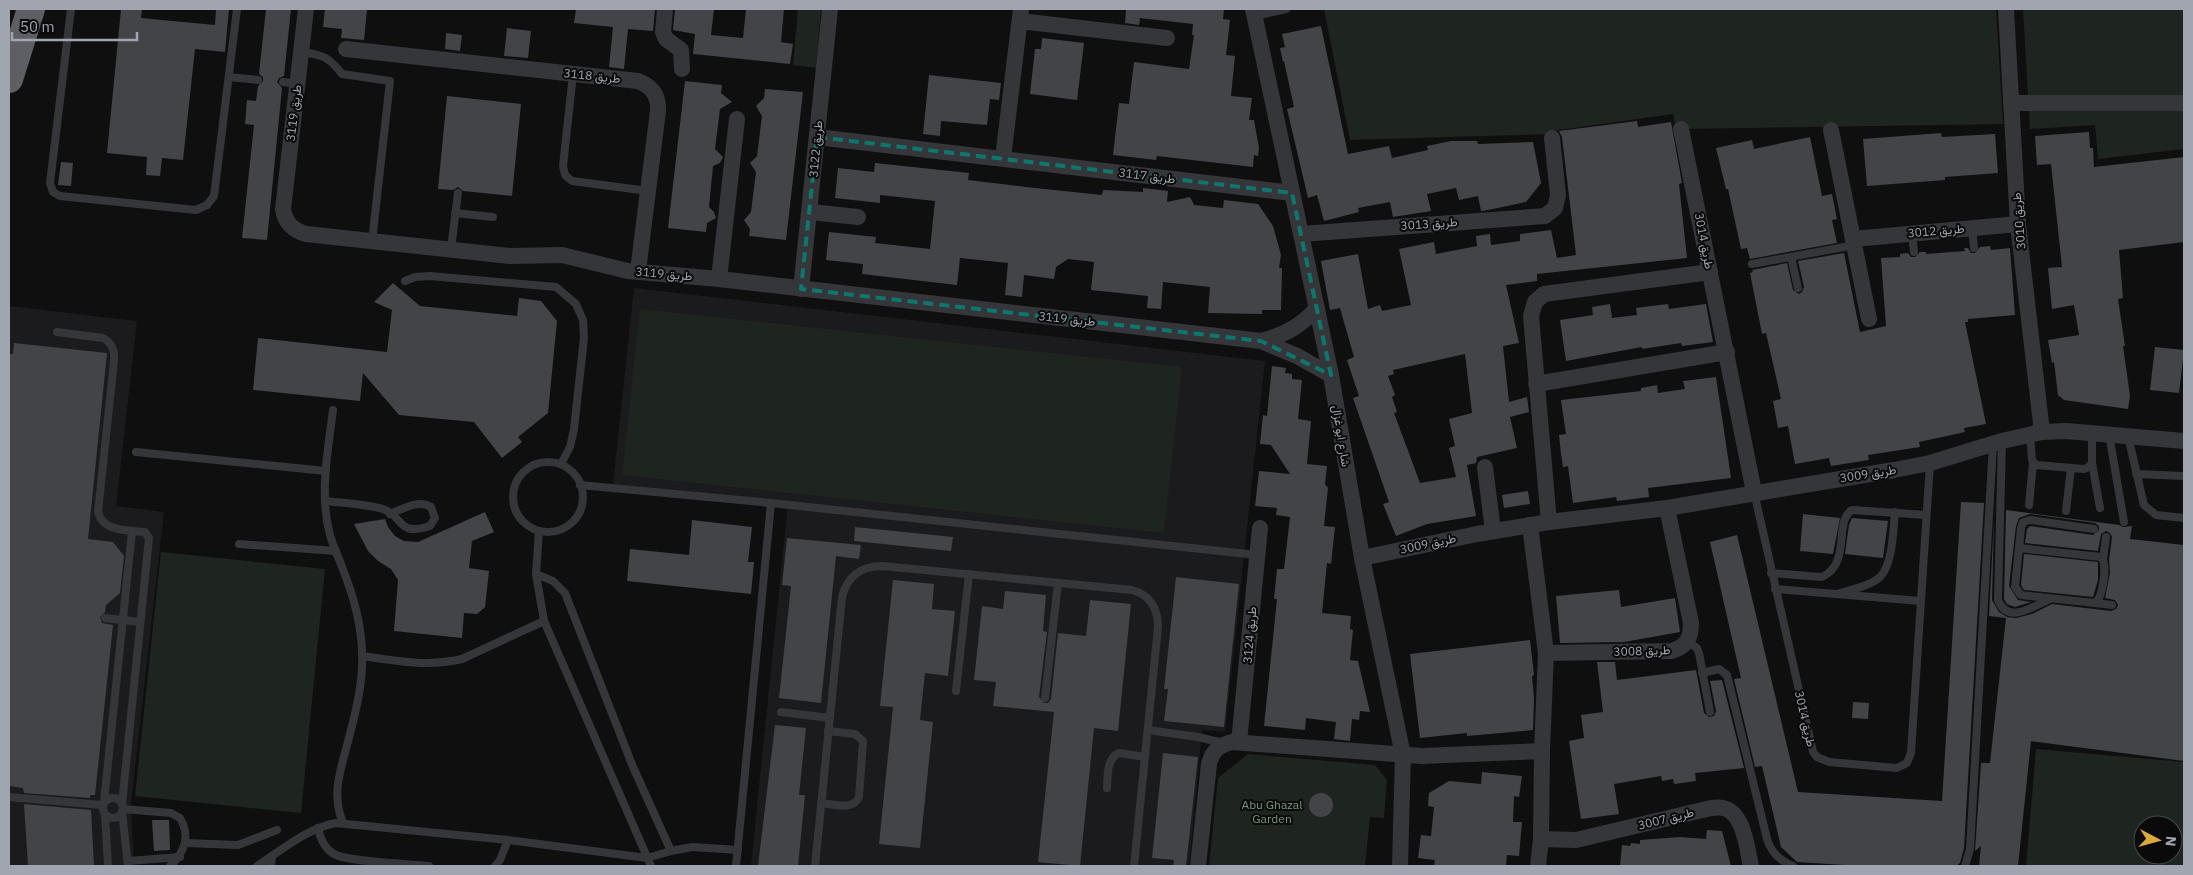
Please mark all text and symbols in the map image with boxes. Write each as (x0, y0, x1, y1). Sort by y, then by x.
scale bar (12, 10, 138, 42)
text: 50 m (20, 17, 55, 36)
street label: طريق 3118 (563, 65, 621, 87)
street label: طريق 3119 (283, 84, 305, 142)
street label: طريق 3122 (806, 120, 826, 178)
street label: طريق 3117 (1118, 165, 1176, 187)
street label: طريق 3010 (2009, 192, 2029, 250)
street label: طريق 3014 (1691, 211, 1717, 271)
street label: طريق 3013 (1400, 214, 1458, 234)
street label: طريق 3012 (1907, 221, 1965, 241)
street label: طريق 3119 (635, 264, 693, 284)
street label: طريق 3119 (1038, 308, 1096, 330)
street label: شارع ابو غزال (1327, 404, 1354, 468)
street label: طريق 3009 (1839, 462, 1898, 486)
street label: طريق 3009 (1398, 530, 1458, 558)
street label: طريق 3124 (1240, 606, 1260, 664)
street label: طريق 3008 (1613, 642, 1671, 660)
street label: طريق 3014 (1791, 689, 1819, 749)
park label: Abu Ghazal Garden (1241, 797, 1303, 826)
street label: طريق 3007 (1636, 804, 1696, 834)
north arrow (2133, 815, 2183, 865)
text: N (2161, 835, 2180, 847)

